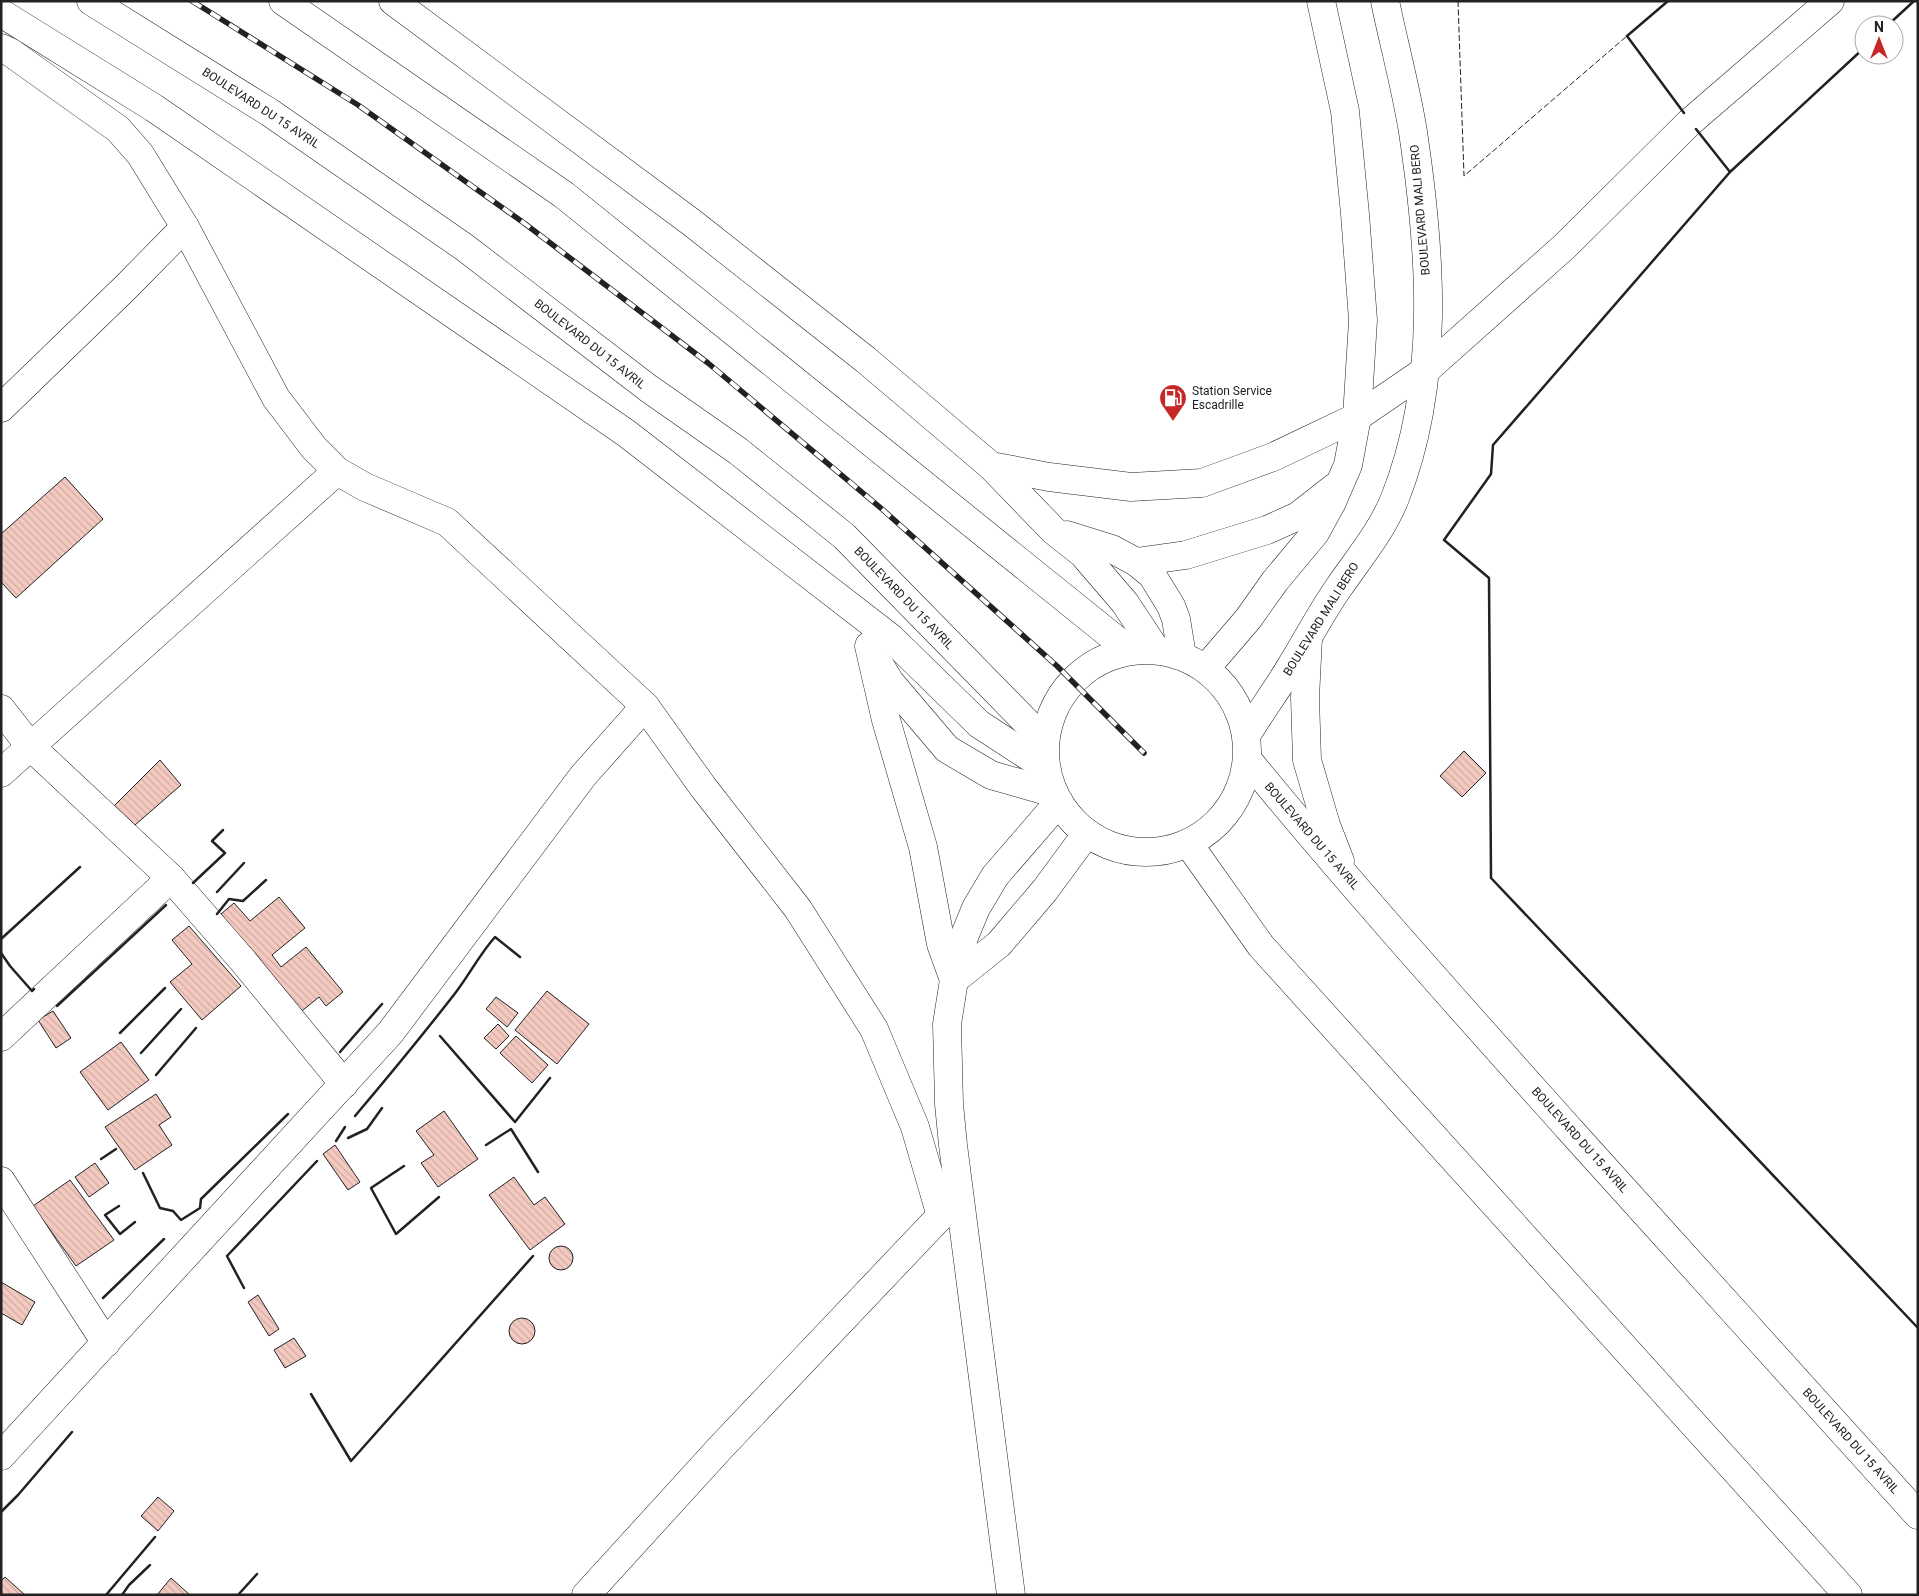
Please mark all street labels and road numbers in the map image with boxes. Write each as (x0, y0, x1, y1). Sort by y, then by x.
street label: BOULEVARD DU 15 AVRIL (200, 65, 323, 152)
street label: BOULEVARD MALI BERO (1407, 144, 1433, 276)
street label: BOULEVARD DU 15 AVRIL (532, 296, 649, 392)
street label: BOULEVARD DU 15 AVRIL (851, 544, 957, 653)
street label: BOULEVARD MALI BERO (1280, 560, 1362, 678)
street label: BOULEVARD DU 15 AVRIL (1262, 780, 1363, 893)
street label: BOULEVARD DU 15 AVRIL (1529, 1084, 1631, 1196)
street label: BOULEVARD DU 15 AVRIL (1800, 1385, 1902, 1497)

